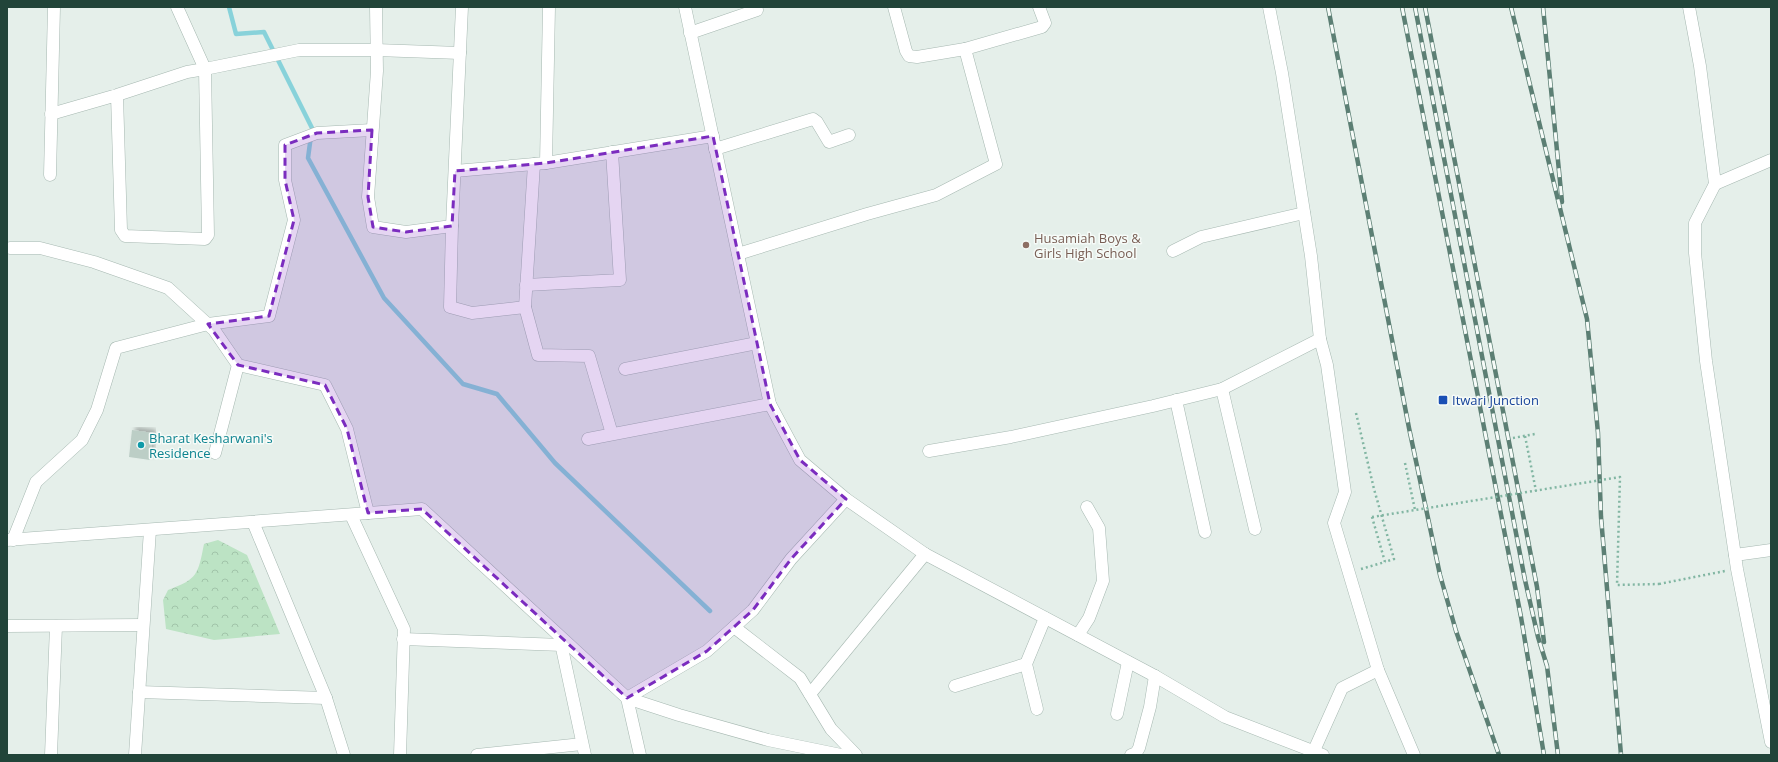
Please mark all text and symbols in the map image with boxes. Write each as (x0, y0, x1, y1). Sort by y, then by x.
place label: Husamiah Boys & Girls High School (1034, 229, 1141, 262)
marker: Husamiah Boys & Girls High School (1021, 240, 1031, 250)
place label: Itwari Junction (1452, 391, 1539, 409)
marker: Itwari Junction (1437, 394, 1449, 406)
place label: Bharat Kesharwani's Residence (149, 429, 273, 462)
marker: Bharat Kesharwani's Residence (136, 440, 146, 450)

